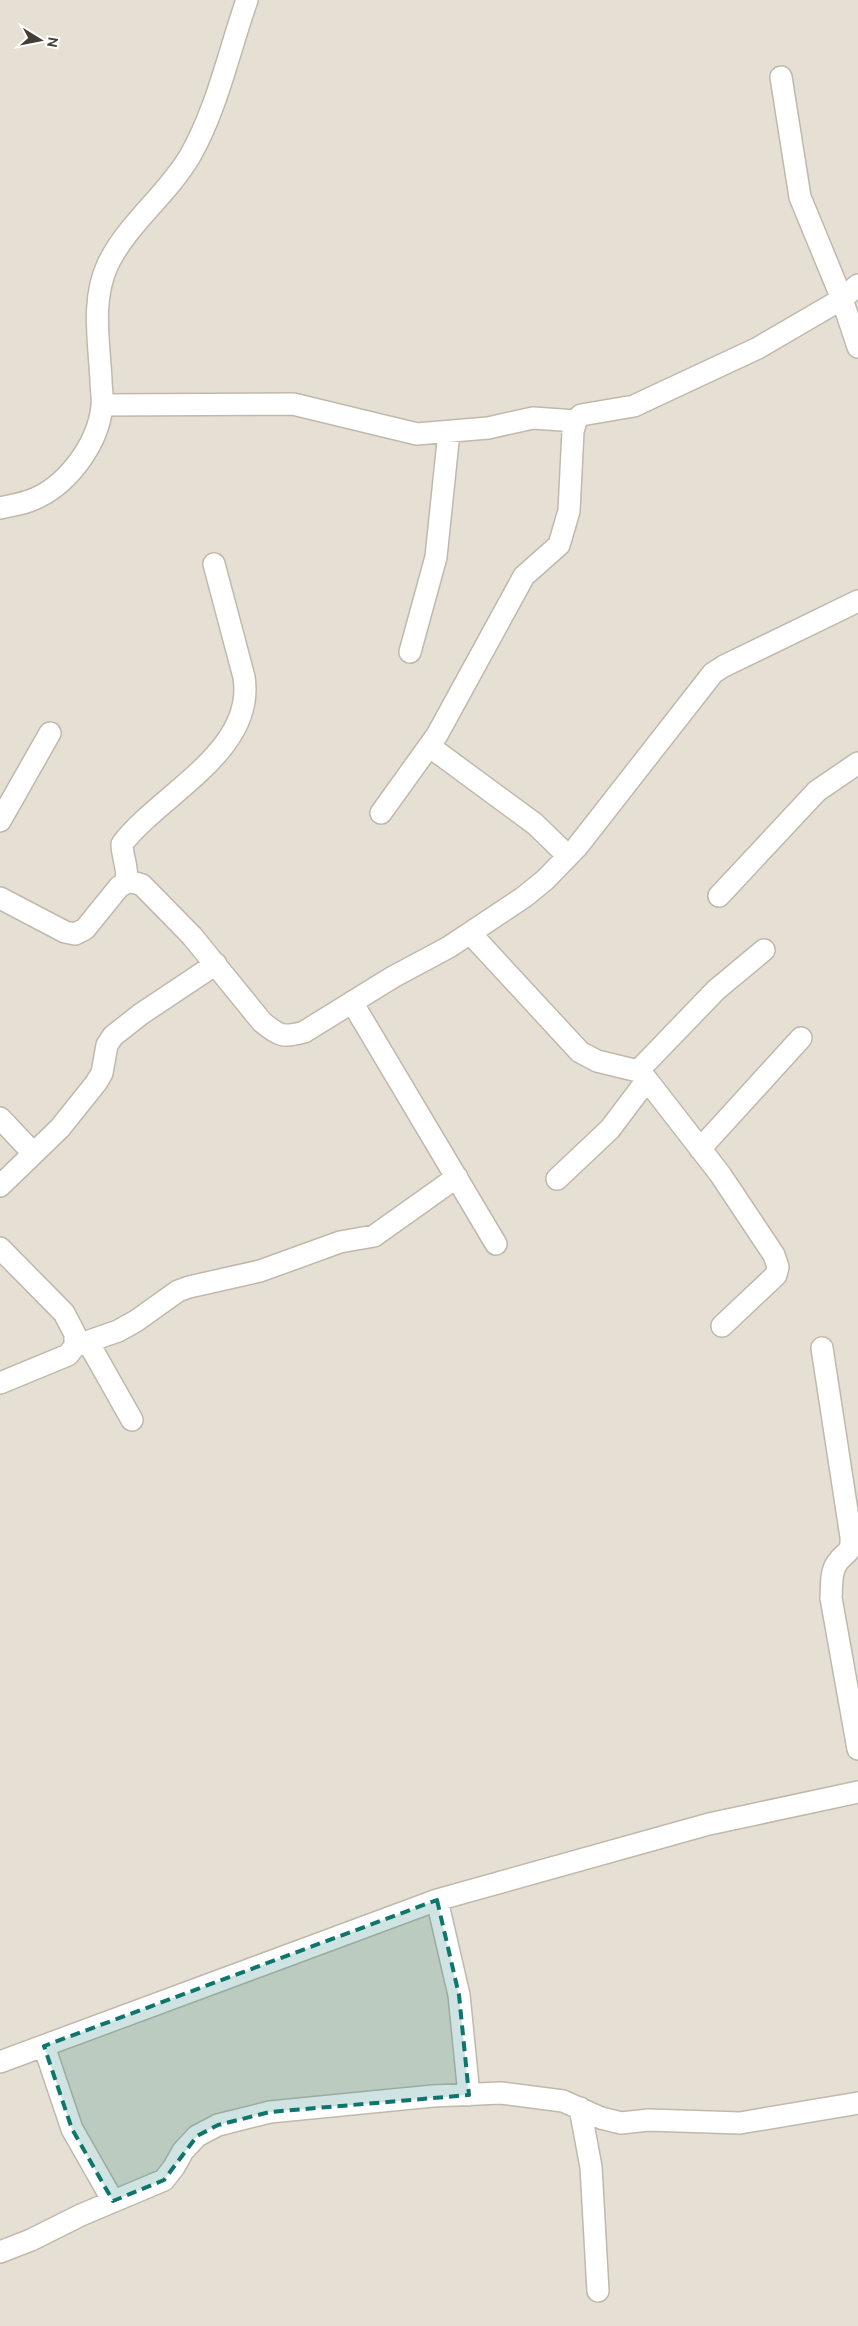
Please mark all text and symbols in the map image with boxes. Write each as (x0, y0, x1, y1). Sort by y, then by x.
north arrow (15, 15, 65, 65)
text: N (44, 36, 62, 49)

